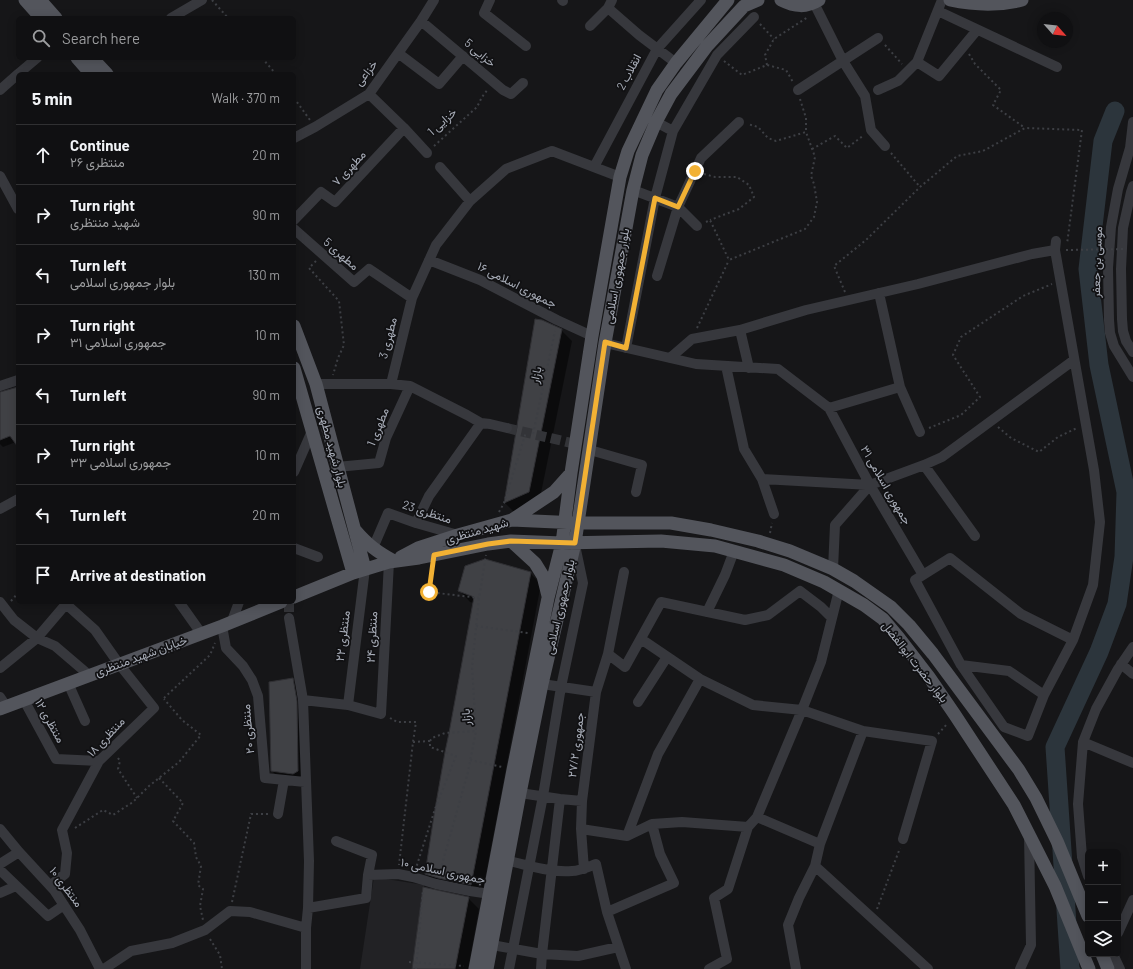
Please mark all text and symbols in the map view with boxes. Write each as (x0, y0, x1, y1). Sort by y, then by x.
north arrow (1037, 12, 1073, 48)
search box (16, 16, 296, 60)
icon: search (30, 27, 52, 49)
text: Search here (62, 29, 140, 47)
street label: خزایی 5 (461, 35, 499, 71)
street label: انقلاب 2 (613, 51, 644, 92)
street label: خزاعی (351, 57, 381, 89)
text: 5 min (32, 88, 72, 108)
text: Walk · 370 m (212, 90, 280, 106)
street label: خزایی 1 (424, 105, 460, 139)
text: Continue (70, 136, 130, 154)
icon: ahead (32, 144, 54, 166)
text: 20 m (252, 147, 280, 163)
street label: مطهری ۷ (328, 147, 370, 189)
text: منتظری ۲۶ (70, 154, 125, 170)
route end (686, 162, 704, 180)
text: Turn right (70, 196, 135, 214)
icon: right (32, 204, 54, 226)
text: 90 m (253, 207, 280, 223)
text: شهید منتظری (70, 214, 140, 230)
street label: موسی بن جعفر (1088, 226, 1106, 299)
street label: بلوار جمهوری اسلامی (601, 227, 633, 325)
street label: مطهری 5 (320, 234, 362, 274)
text: Turn left (70, 256, 126, 274)
street label: جمهوری اسلامی ۱۶ (475, 258, 559, 312)
icon: left (32, 264, 54, 286)
text: 130 m (248, 267, 280, 283)
text: بلوار جمهوری اسلامی (70, 274, 175, 290)
text: Turn right (70, 316, 135, 334)
street label: مطهری 3 (375, 316, 401, 360)
icon: right (32, 324, 54, 346)
text: 10 m (255, 327, 280, 343)
text: جمهوری اسلامی ۳۱ (70, 334, 166, 350)
street label: بازار (526, 365, 546, 386)
icon: left (32, 384, 54, 406)
text: Turn left (70, 386, 126, 404)
text: 90 m (253, 387, 280, 403)
street label: بلوار شهید مطهری (313, 404, 351, 490)
street label: مطهری 1 (363, 405, 393, 449)
text: Turn right (70, 436, 135, 454)
street label: جمهوری اسلامی ۳۱ (857, 443, 915, 527)
icon: right (32, 444, 54, 466)
text: 10 m (255, 447, 280, 463)
text: جمهوری اسلامی ۳۳ (70, 454, 171, 470)
street label: منتظری 23 (400, 497, 454, 527)
icon: left (32, 504, 54, 526)
text: Turn left (70, 506, 126, 524)
text: 20 m (252, 507, 280, 523)
street label: شهید منتظری (444, 514, 510, 548)
street label: بلوار جمهوری اسلامی (541, 558, 579, 656)
icon: arrive (32, 564, 54, 586)
text: Arrive at destination (70, 566, 206, 584)
route start (420, 583, 438, 601)
street label: منتظری ۲۲ (332, 610, 354, 662)
street label: منتظری ۲۴ (363, 611, 381, 663)
street label: بلوار حضرت ابوالفضل (878, 618, 952, 706)
street label: خیابان شهید منتظری (93, 632, 189, 680)
street label: منتظری ۱۲ (31, 696, 69, 746)
street label: منتظری ۲۰ (238, 704, 258, 754)
street label: بازار (458, 708, 474, 727)
street label: جمهوری ۲۷/۲ (564, 711, 588, 779)
street label: منتظری ۱۸ (83, 714, 129, 760)
map controls (1085, 849, 1121, 957)
button: + (1085, 849, 1121, 885)
street label: جمهوری اسلامی ۱۰ (399, 854, 487, 888)
street label: منتظری ۱۰ (46, 863, 86, 911)
button: − (1085, 885, 1121, 921)
button: layers (1085, 921, 1121, 957)

